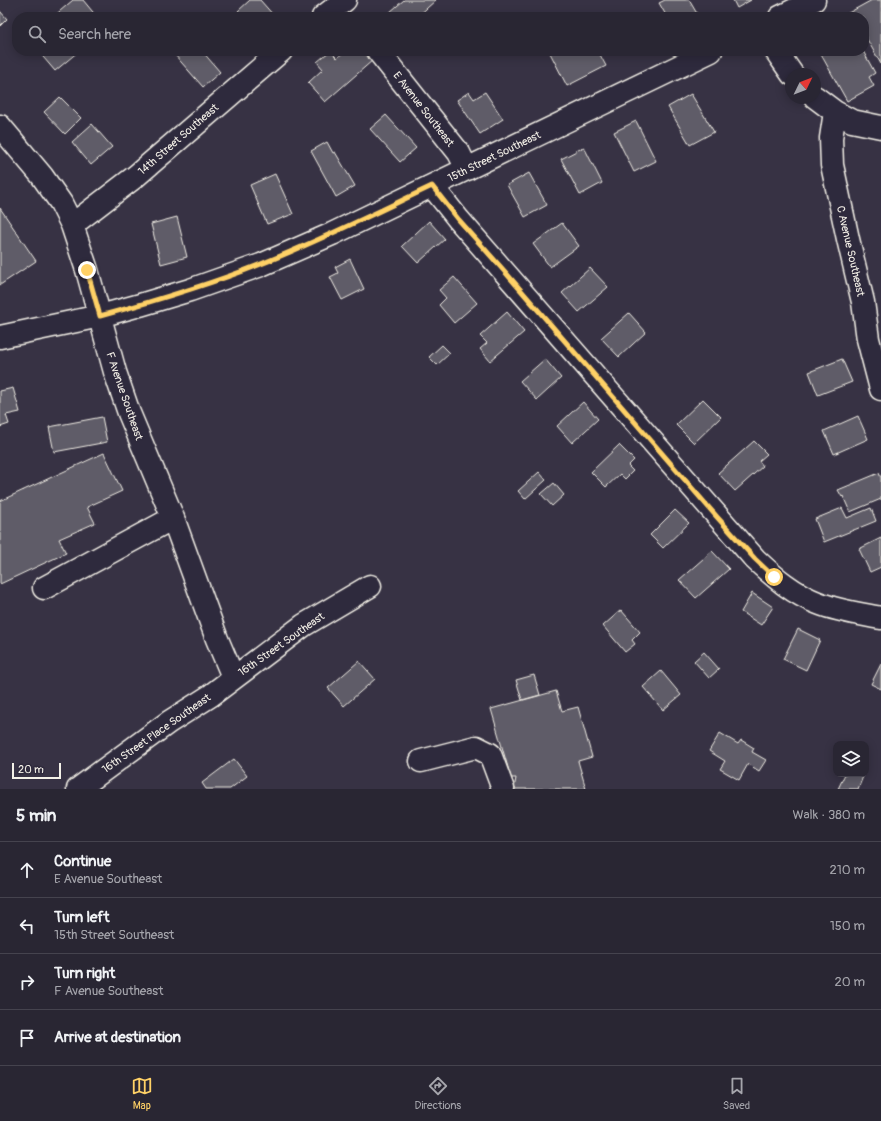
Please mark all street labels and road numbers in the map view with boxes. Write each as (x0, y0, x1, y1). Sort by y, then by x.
street label: E Avenue Southeast (390, 69, 457, 150)
street label: 14th Street Southeast (135, 101, 222, 178)
street label: 15th Street Southeast (446, 128, 543, 185)
street label: C Avenue Southeast (834, 204, 867, 298)
street label: F Avenue Southeast (103, 350, 146, 443)
street label: 16th Street Southeast (236, 609, 327, 679)
street label: 16th Street Place Southeast (100, 691, 213, 776)

